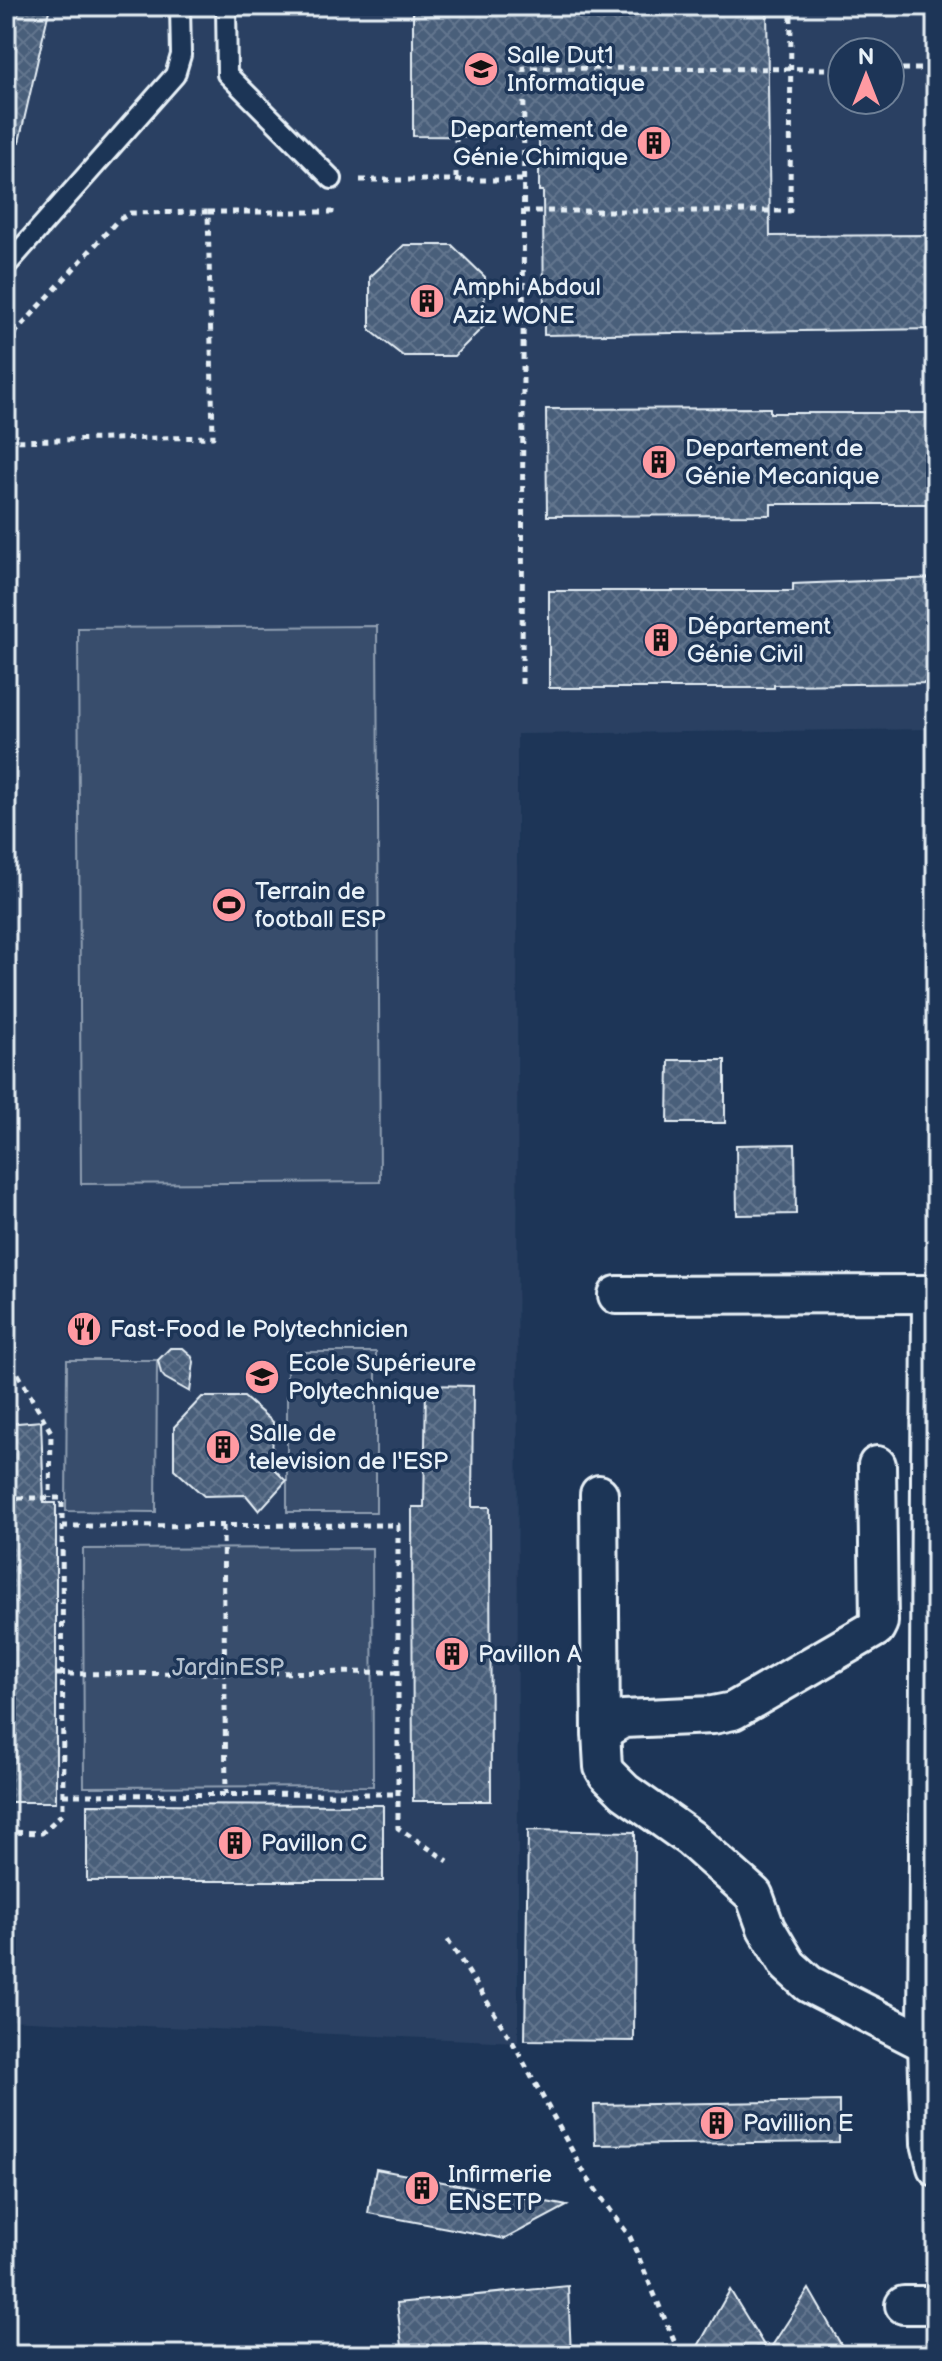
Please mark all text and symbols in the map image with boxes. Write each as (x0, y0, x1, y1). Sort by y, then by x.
north arrow (826, 36, 906, 116)
place label: Salle Dut1 Informatique (507, 41, 645, 98)
text: N (858, 44, 874, 71)
school or university icon: Salle Dut1 Informatique (462, 50, 500, 88)
place label: Departement de Génie Chimique (450, 115, 628, 172)
building icon: Departement de Génie Chimique (635, 124, 673, 162)
place label: Amphi Abdoul Aziz WONE (453, 273, 601, 330)
building icon: Amphi Abdoul Aziz WONE (408, 282, 446, 320)
place label: Departement de Génie Mecanique (685, 434, 879, 491)
building icon: Departement de Génie Mecanique (640, 443, 678, 481)
place label: Département Génie Civil (687, 612, 832, 669)
building icon: Département Génie Civil (642, 621, 680, 659)
place label: Terrain de football ESP (255, 877, 386, 934)
sports icon: Terrain de football ESP (210, 886, 248, 924)
restaurant icon: Fast-Food le Polytechnicien (65, 1310, 103, 1348)
place label: Fast-Food le Polytechnicien (110, 1315, 408, 1344)
place label: Ecole Supérieure Polytechnique (288, 1349, 476, 1406)
school or university icon: Ecole Supérieure Polytechnique (243, 1358, 281, 1396)
place label: Salle de television de l'ESP (249, 1419, 448, 1476)
building icon: Salle de television de l'ESP (204, 1428, 242, 1466)
building icon: Pavillon A (433, 1635, 471, 1673)
place label: Pavillon A (478, 1640, 582, 1669)
park label: JardinESP (172, 1653, 284, 1682)
building icon: Pavillon C (216, 1824, 254, 1862)
place label: Pavillon C (261, 1829, 367, 1858)
building icon: Pavillion E (698, 2104, 736, 2142)
place label: Pavillion E (743, 2109, 854, 2138)
place label: Infirmerie ENSETP (448, 2160, 552, 2217)
building icon: Infirmerie ENSETP (403, 2169, 441, 2207)

